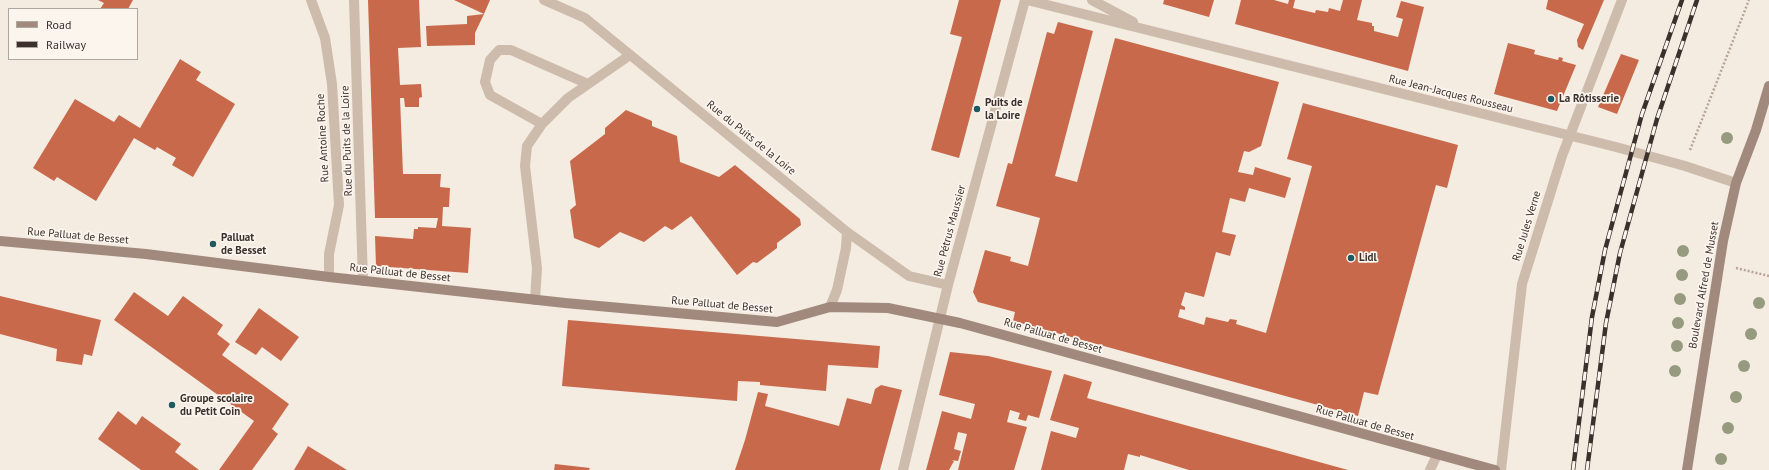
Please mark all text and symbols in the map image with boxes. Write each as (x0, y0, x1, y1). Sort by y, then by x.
legend (8, 8, 138, 60)
text: Road (46, 17, 71, 32)
text: Railway (46, 37, 86, 52)
street label: Rue Jean-Jacques Rousseau (1388, 72, 1514, 116)
street label: Rue du Puits de la Loire (338, 85, 356, 197)
place label: La Rôtisserie (1559, 92, 1619, 106)
street label: Rue Antoine Roche (314, 93, 332, 183)
marker: La Rôtisserie (1546, 94, 1556, 104)
place label: Puits de la Loire (985, 96, 1023, 122)
street label: Rue du Puits de la Loire (704, 98, 798, 178)
marker: Puits de la Loire (972, 104, 982, 114)
street label: Rue Pétrus Maussier (931, 183, 969, 279)
street label: Rue Jules Verne (1510, 189, 1544, 263)
street label: Boulevard Alfred de Musset (1686, 220, 1722, 350)
street label: Rue Palluat de Besset (27, 225, 129, 247)
place label: Palluat de Besset (221, 231, 266, 257)
marker: Palluat de Besset (208, 239, 218, 249)
place label: Lidl (1359, 251, 1377, 265)
marker: Lidl (1346, 253, 1356, 263)
street label: Rue Palluat de Besset (349, 261, 451, 285)
street label: Rue Palluat de Besset (671, 294, 773, 316)
street label: Rue Palluat de Besset (1002, 316, 1104, 356)
place label: Groupe scolaire du Petit Coin (180, 392, 253, 418)
marker: Groupe scolaire du Petit Coin (167, 400, 177, 410)
street label: Rue Palluat de Besset (1314, 403, 1416, 443)

